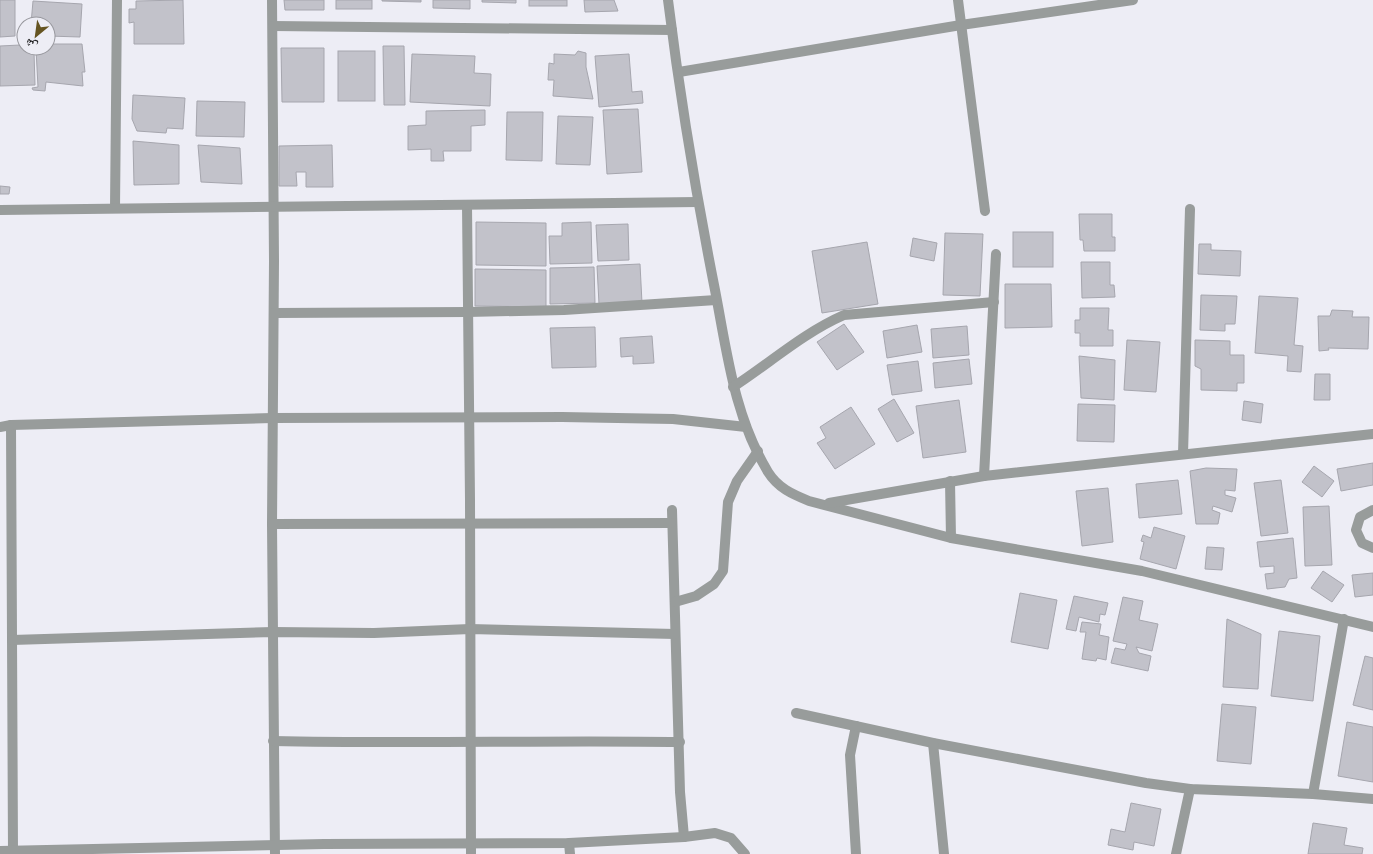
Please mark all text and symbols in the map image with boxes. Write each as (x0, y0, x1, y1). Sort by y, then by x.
north arrow (16, 16, 56, 56)
text: ش (22, 35, 40, 54)

